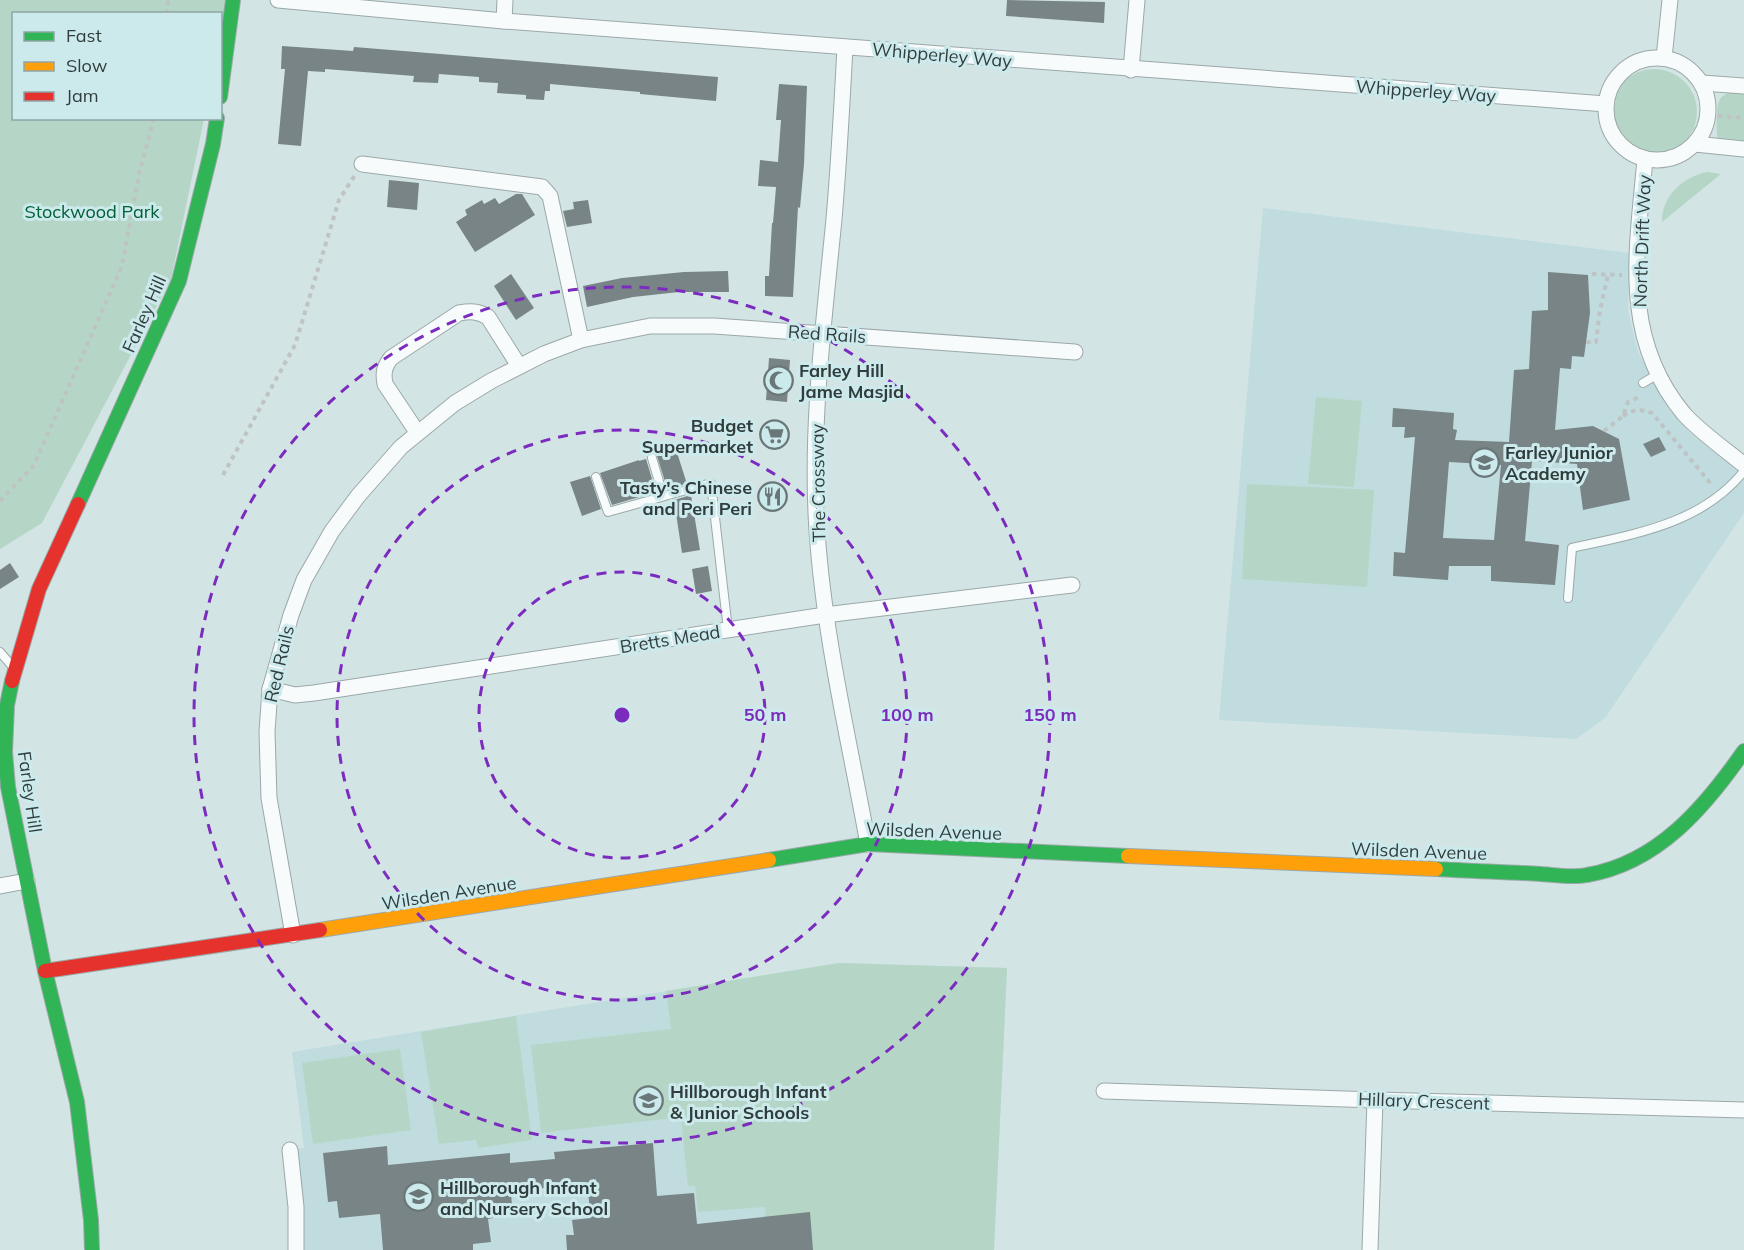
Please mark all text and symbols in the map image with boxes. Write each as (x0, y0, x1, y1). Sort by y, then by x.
legend (12, 12, 222, 120)
text: Fast (66, 24, 102, 47)
street label: Whipperley Way (871, 37, 1013, 73)
text: Slow (66, 54, 108, 77)
street label: Whipperley Way (1355, 75, 1497, 107)
text: Jam (66, 84, 99, 107)
street label: North Drift Way (1628, 174, 1656, 308)
park label: Stockwood Park (24, 200, 160, 223)
street label: Farley Hill (117, 272, 171, 356)
street label: Red Rails (787, 320, 867, 348)
place label: Farley Hill Jame Masjid (799, 359, 904, 403)
mosque icon: Farley Hill Jame Masjid (762, 364, 794, 396)
place label: Budget Supermarket (642, 414, 753, 458)
supermarket icon: Budget Supermarket (758, 419, 790, 451)
street label: The Crossway (805, 423, 831, 542)
place label: Farley Junior Academy (1505, 441, 1614, 485)
school or university icon: Farley Junior Academy (1468, 446, 1500, 478)
place label: Tasty's Chinese and Peri Peri (620, 476, 752, 520)
restaurant icon: Tasty's Chinese and Peri Peri (757, 481, 789, 513)
street label: Bretts Mead (618, 620, 722, 658)
street label: Red Rails (259, 623, 299, 705)
text: 50 m (744, 703, 786, 726)
text: 100 m (880, 703, 934, 726)
text: 150 m (1023, 703, 1077, 726)
centre of rings (612, 705, 632, 725)
street label: Farley Hill (13, 750, 47, 834)
street label: Wilsden Avenue (866, 817, 1002, 845)
street label: Wilsden Avenue (1351, 837, 1487, 865)
street label: Wilsden Avenue (380, 871, 518, 915)
place label: Hillborough Infant & Junior Schools (670, 1080, 827, 1124)
school or university icon: Hillborough Infant & Junior Schools (633, 1085, 665, 1117)
street label: Hillary Crescent (1358, 1087, 1490, 1115)
place label: Hillborough Infant and Nursery School (440, 1176, 608, 1220)
school or university icon: Hillborough Infant and Nursery School (403, 1181, 435, 1213)

